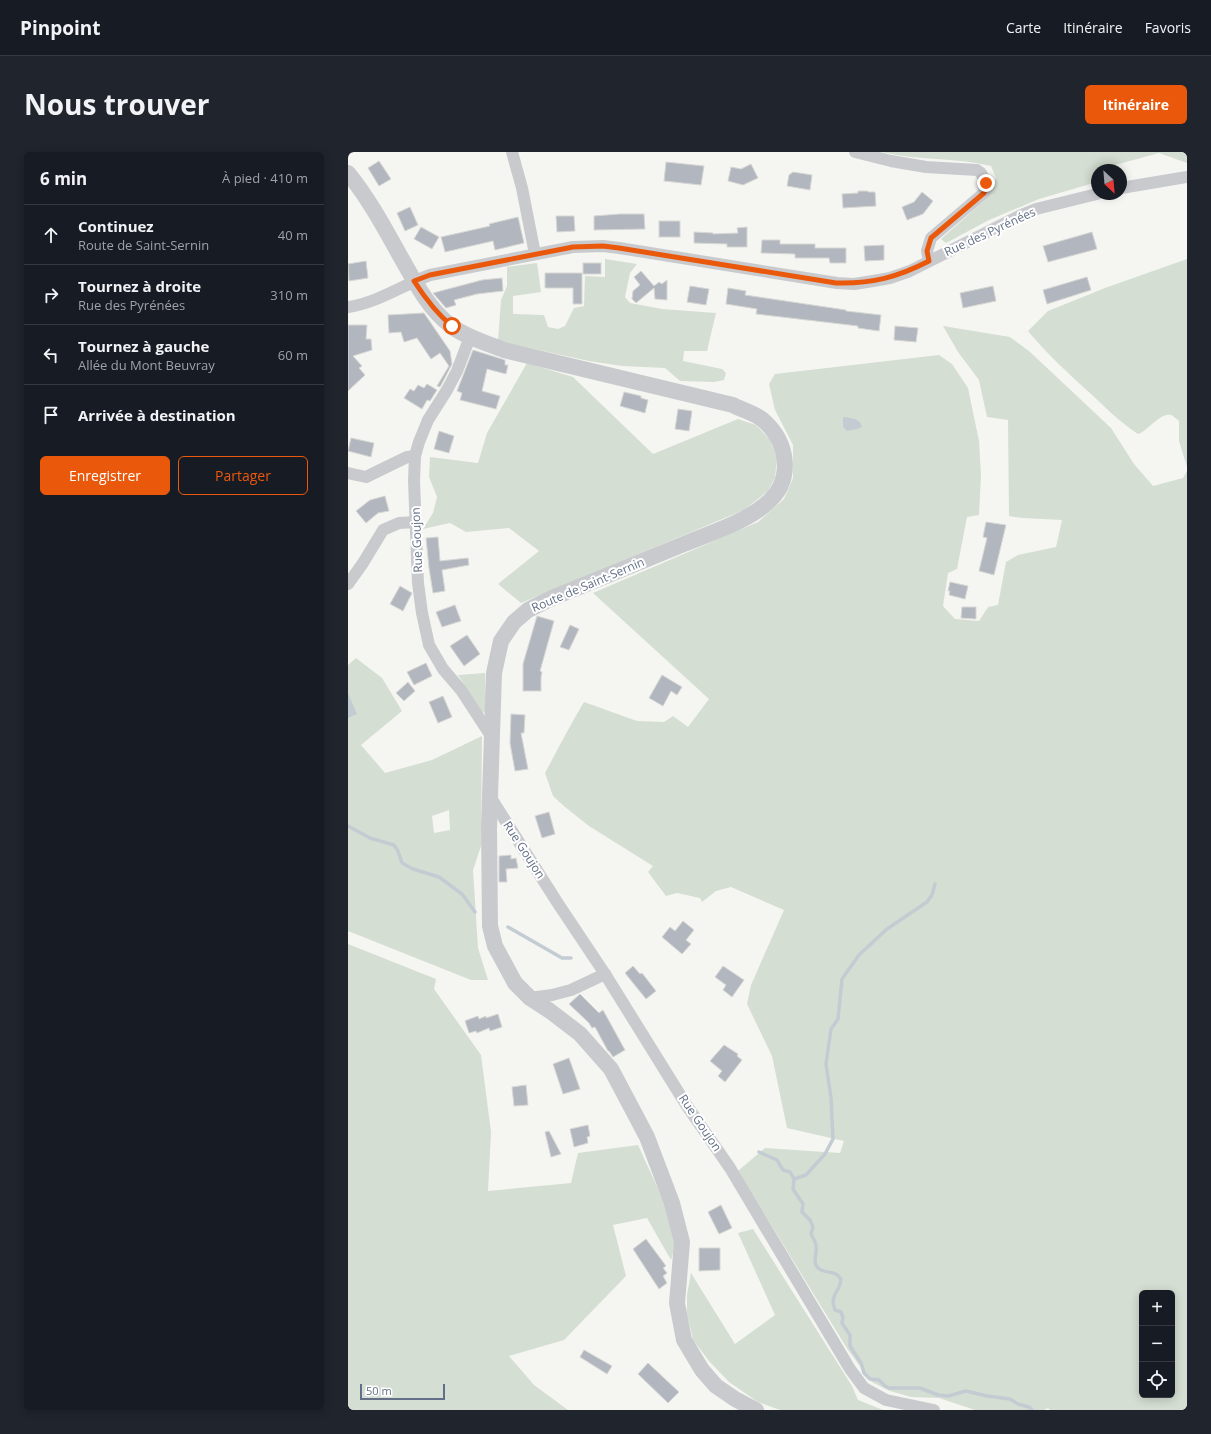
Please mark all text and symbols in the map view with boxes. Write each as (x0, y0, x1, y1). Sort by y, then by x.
text: Pinpoint (20, 15, 101, 41)
text: Carte (1006, 18, 1041, 37)
text: Itinéraire (1063, 18, 1123, 37)
text: Favoris (1145, 18, 1191, 37)
text: Nous trouver (24, 85, 210, 123)
button: Itinéraire (1085, 85, 1187, 124)
north arrow (1091, 164, 1127, 200)
text: 6 min (40, 167, 87, 190)
text: À pied · 410 m (222, 169, 308, 187)
route end (977, 174, 995, 192)
street label: Rue des Pyrénées (941, 203, 1038, 260)
text: Continuez (78, 216, 154, 236)
icon: ahead (40, 224, 62, 246)
text: 40 m (278, 226, 308, 244)
text: Route de Saint-Sernin (78, 236, 209, 254)
text: Tournez à droite (78, 276, 201, 296)
icon: right (40, 284, 62, 306)
text: 310 m (270, 286, 308, 304)
text: Rue des Pyrénées (78, 296, 185, 314)
route start (443, 317, 461, 335)
text: Tournez à gauche (78, 336, 209, 356)
icon: left (40, 344, 62, 366)
text: 60 m (278, 346, 308, 364)
text: Allée du Mont Beuvray (78, 356, 215, 374)
icon: arrive (40, 404, 62, 426)
text: Arrivée à destination (78, 405, 236, 425)
button: Enregistrer (40, 456, 170, 495)
button: Partager (178, 456, 308, 495)
street label: Rue Goujon (407, 507, 426, 573)
street label: Route de Saint-Sernin (529, 553, 647, 616)
street label: Rue Goujon (499, 818, 549, 882)
street label: Rue Goujon (675, 1091, 726, 1155)
map controls (1139, 1290, 1175, 1398)
button: + (1139, 1290, 1175, 1326)
button: − (1139, 1326, 1175, 1362)
button: locate (1139, 1362, 1175, 1398)
scale bar (360, 1382, 445, 1401)
text: 50 m (366, 1383, 392, 1398)

